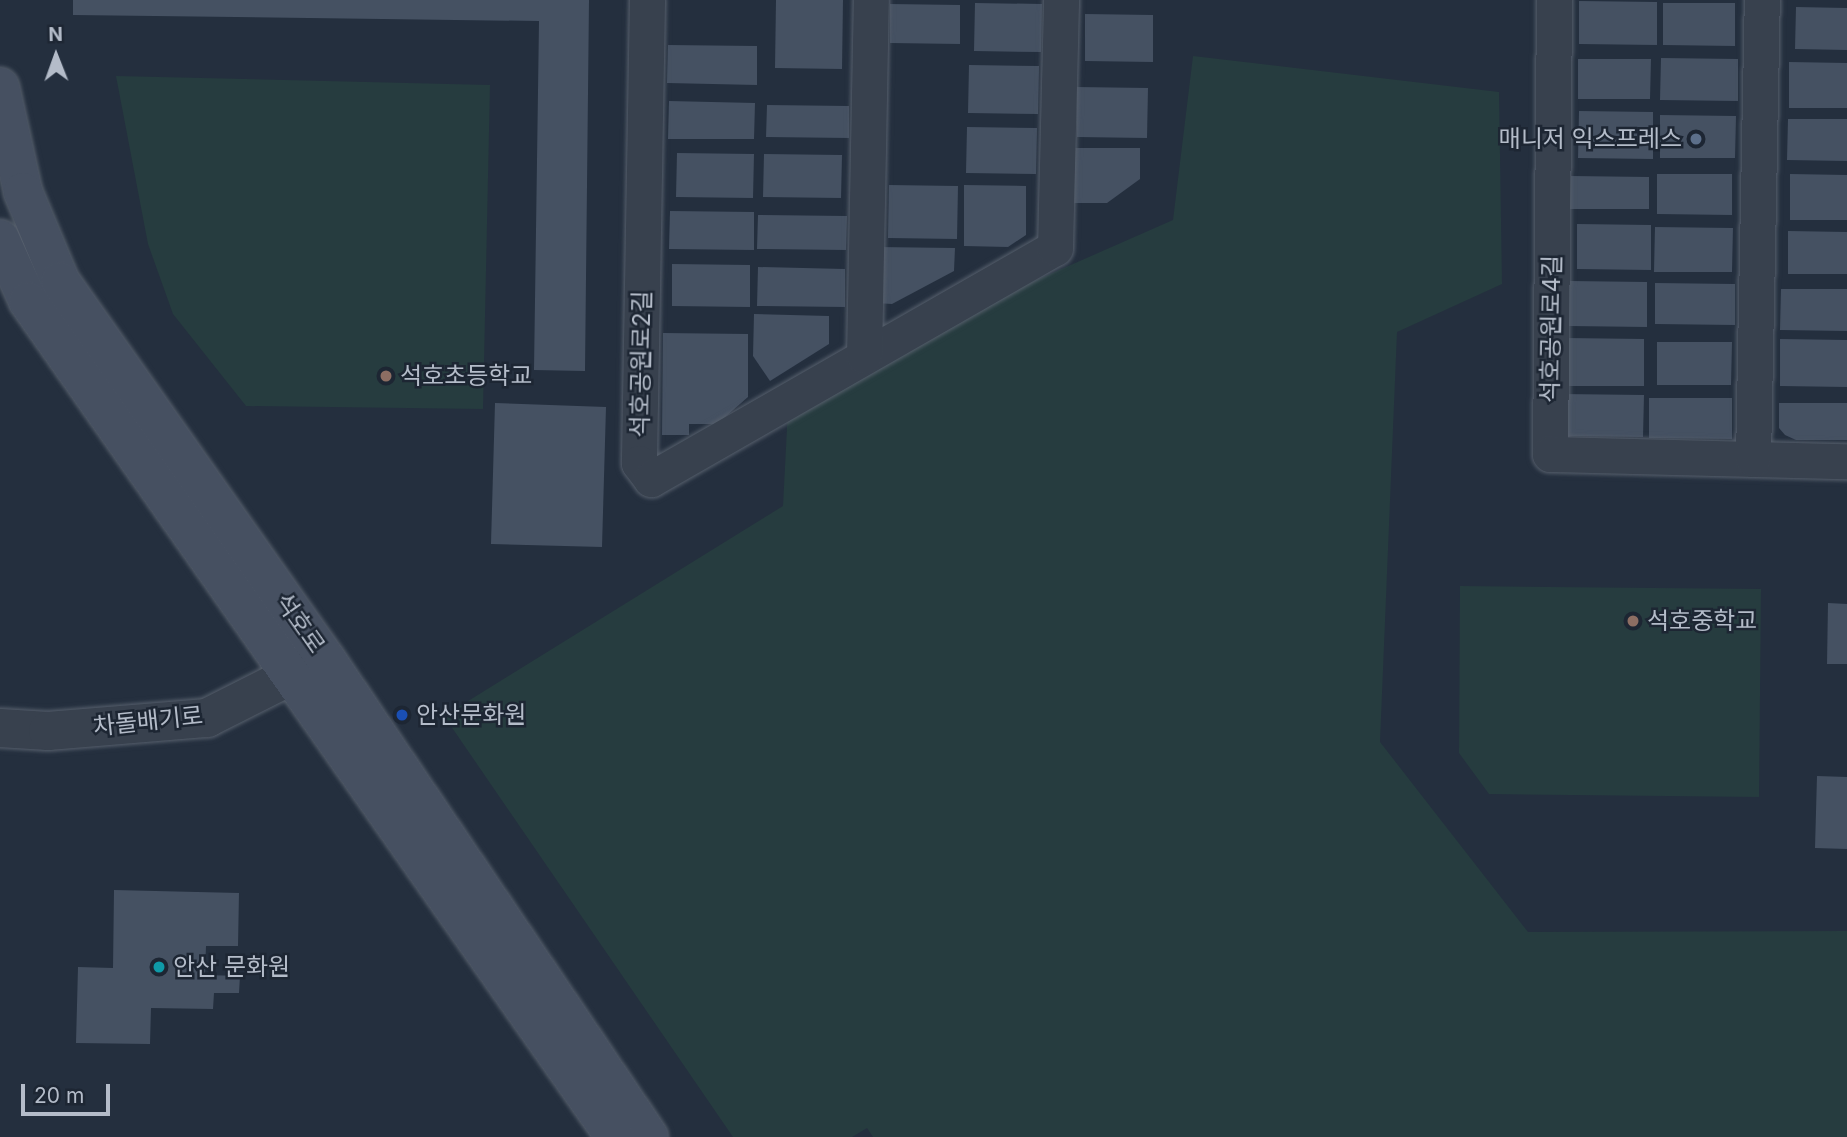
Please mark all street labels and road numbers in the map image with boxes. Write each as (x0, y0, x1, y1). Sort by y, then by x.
street label: 석호공원로4길 (1535, 255, 1567, 403)
street label: 석호공원로2길 (625, 290, 657, 438)
street label: 석호로 (269, 588, 331, 658)
street label: 차돌배기로 (92, 701, 204, 741)

